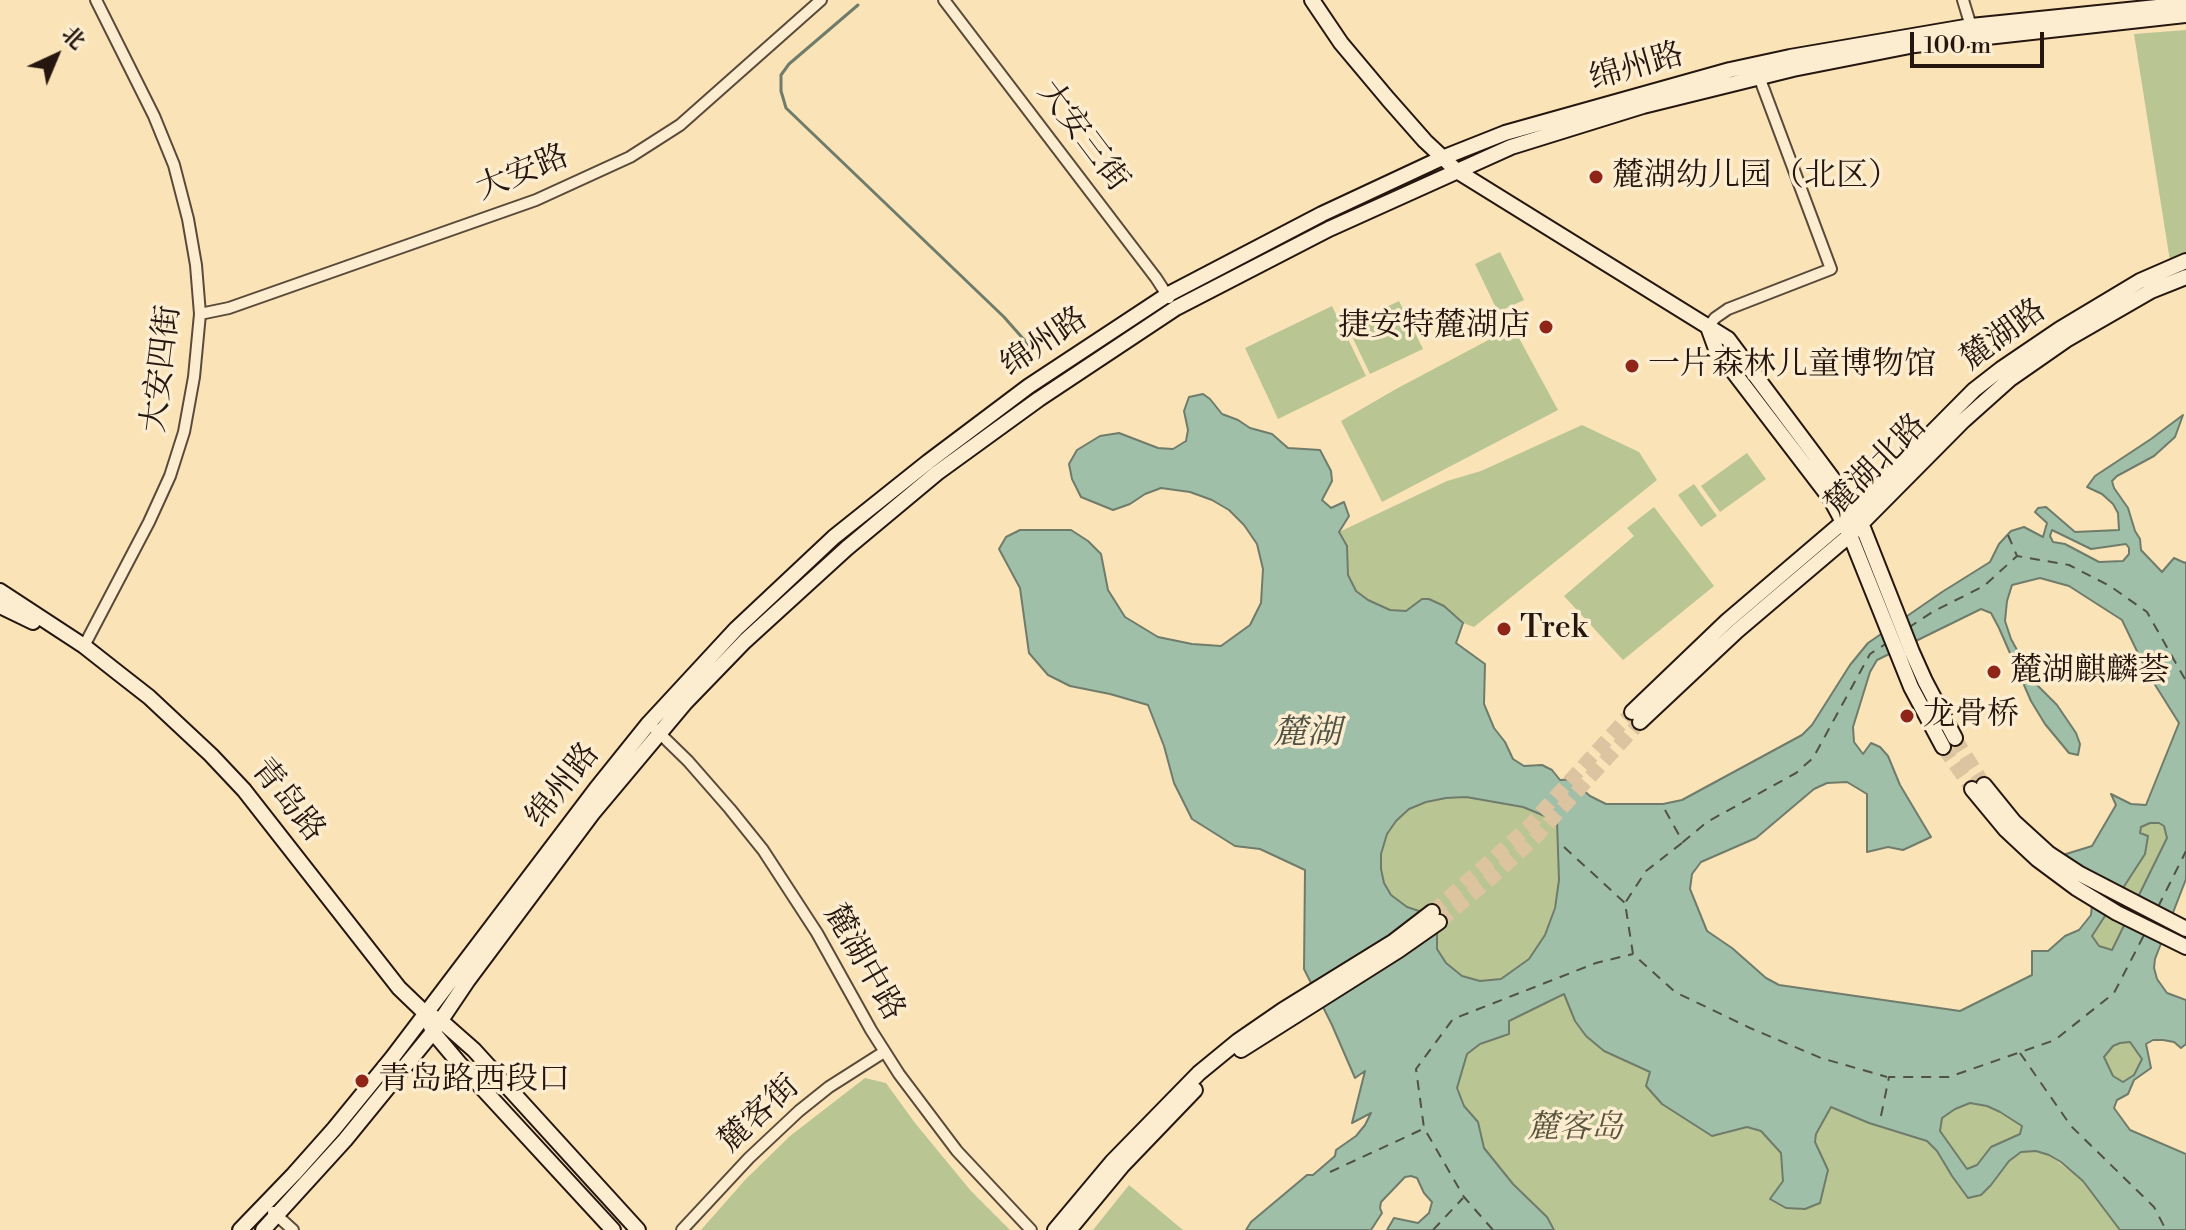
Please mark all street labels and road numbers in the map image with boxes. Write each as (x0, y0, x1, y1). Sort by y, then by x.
street label: 绵州路 (1586, 36, 1688, 100)
street label: 大安三街 (1028, 74, 1136, 200)
street label: 大安路 (471, 138, 575, 210)
street label: 麓湖路 (1954, 292, 2054, 380)
street label: 绵州路 (994, 300, 1096, 386)
street label: 大安四街 (136, 303, 190, 435)
street label: 麓湖北路 (1818, 407, 1936, 525)
street label: 绵州路 (519, 736, 609, 836)
street label: 青岛路 (242, 752, 332, 850)
street label: 麓湖中路 (814, 898, 912, 1028)
street label: 麓客街 (712, 1068, 808, 1162)

